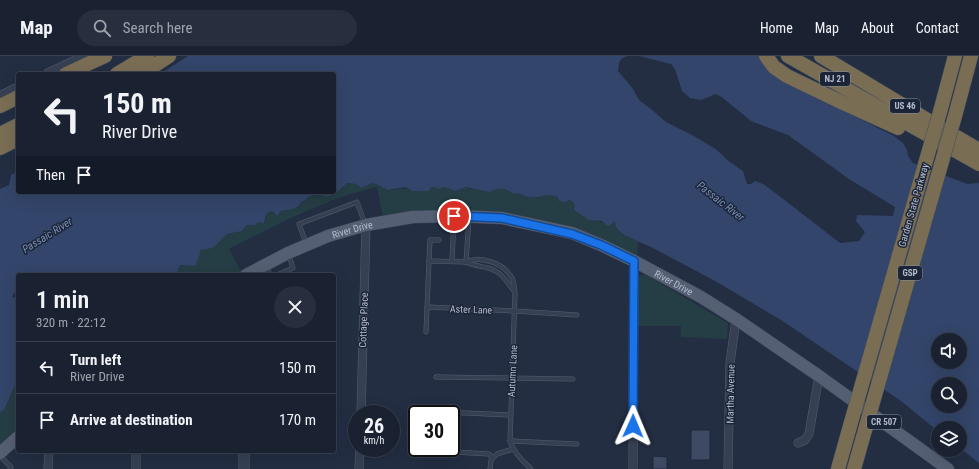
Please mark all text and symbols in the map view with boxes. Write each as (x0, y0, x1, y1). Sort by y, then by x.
search box (77, 10, 357, 46)
text: Map (20, 16, 53, 39)
icon: search (91, 17, 113, 39)
text: Search here (123, 19, 193, 37)
text: Home (760, 20, 793, 36)
text: Map (815, 20, 839, 36)
text: About (861, 20, 894, 36)
text: Contact (916, 20, 959, 36)
road number: NJ 21 (820, 72, 850, 86)
text: 150 m (102, 87, 172, 120)
icon: left (36, 88, 88, 140)
road number: US 46 (890, 99, 920, 113)
text: River Drive (102, 121, 177, 142)
street label: Garden State Parkway (896, 162, 931, 248)
icon: arrive (73, 164, 95, 186)
text: Then (36, 166, 65, 184)
water label: Passaic River (694, 179, 748, 224)
pin (437, 199, 471, 233)
icon: arrive (443, 205, 465, 227)
water label: Passaic River (20, 215, 75, 256)
street label: River Drive (331, 219, 374, 241)
road number: GSP (898, 266, 922, 280)
street label: River Drive (653, 268, 695, 298)
text: 1 min (36, 286, 89, 314)
button: close (274, 286, 316, 328)
street label: Cottage Place (357, 292, 370, 348)
street label: Aster Lane (450, 303, 493, 316)
text: 320 m · 22:12 (36, 315, 106, 330)
map controls (931, 333, 967, 457)
button: sound (931, 333, 967, 369)
street label: Autumn Lane (506, 344, 519, 397)
text: Turn left (70, 351, 121, 369)
icon: left (36, 357, 58, 379)
text: 150 m (279, 359, 316, 377)
street label: Martha Avenue (724, 364, 737, 424)
text: River Drive (70, 369, 124, 384)
button: search (931, 377, 967, 413)
speed limit sign: 30 (408, 405, 460, 457)
position arrow (612, 405, 654, 447)
icon: arrive (36, 409, 58, 431)
text: Arrive at destination (70, 411, 193, 429)
text: 170 m (279, 411, 316, 429)
text: 26 (364, 414, 384, 438)
road number: CR 507 (867, 415, 901, 429)
button: layers (931, 421, 967, 457)
text: km/h (364, 435, 384, 446)

